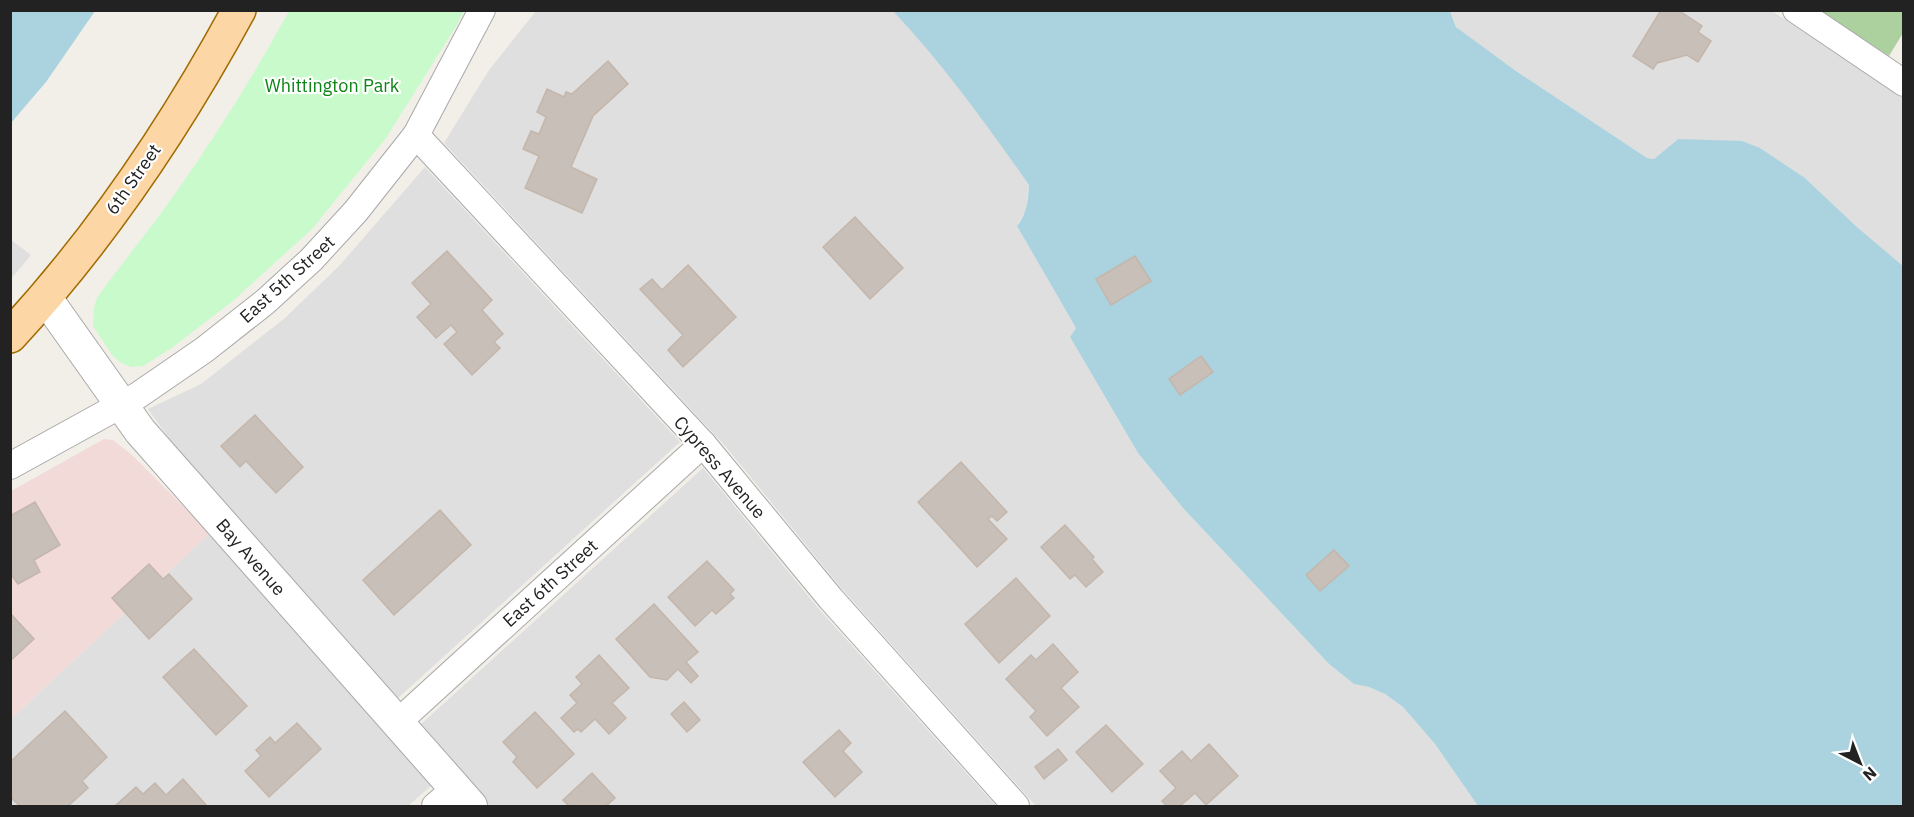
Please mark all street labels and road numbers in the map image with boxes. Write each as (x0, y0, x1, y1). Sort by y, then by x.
street label: 6th Street (100, 139, 166, 219)
street label: East 5th Street (235, 230, 339, 328)
street label: Cypress Avenue (669, 411, 771, 523)
street label: Bay Avenue (211, 514, 291, 600)
street label: East 6th Street (498, 534, 602, 632)

